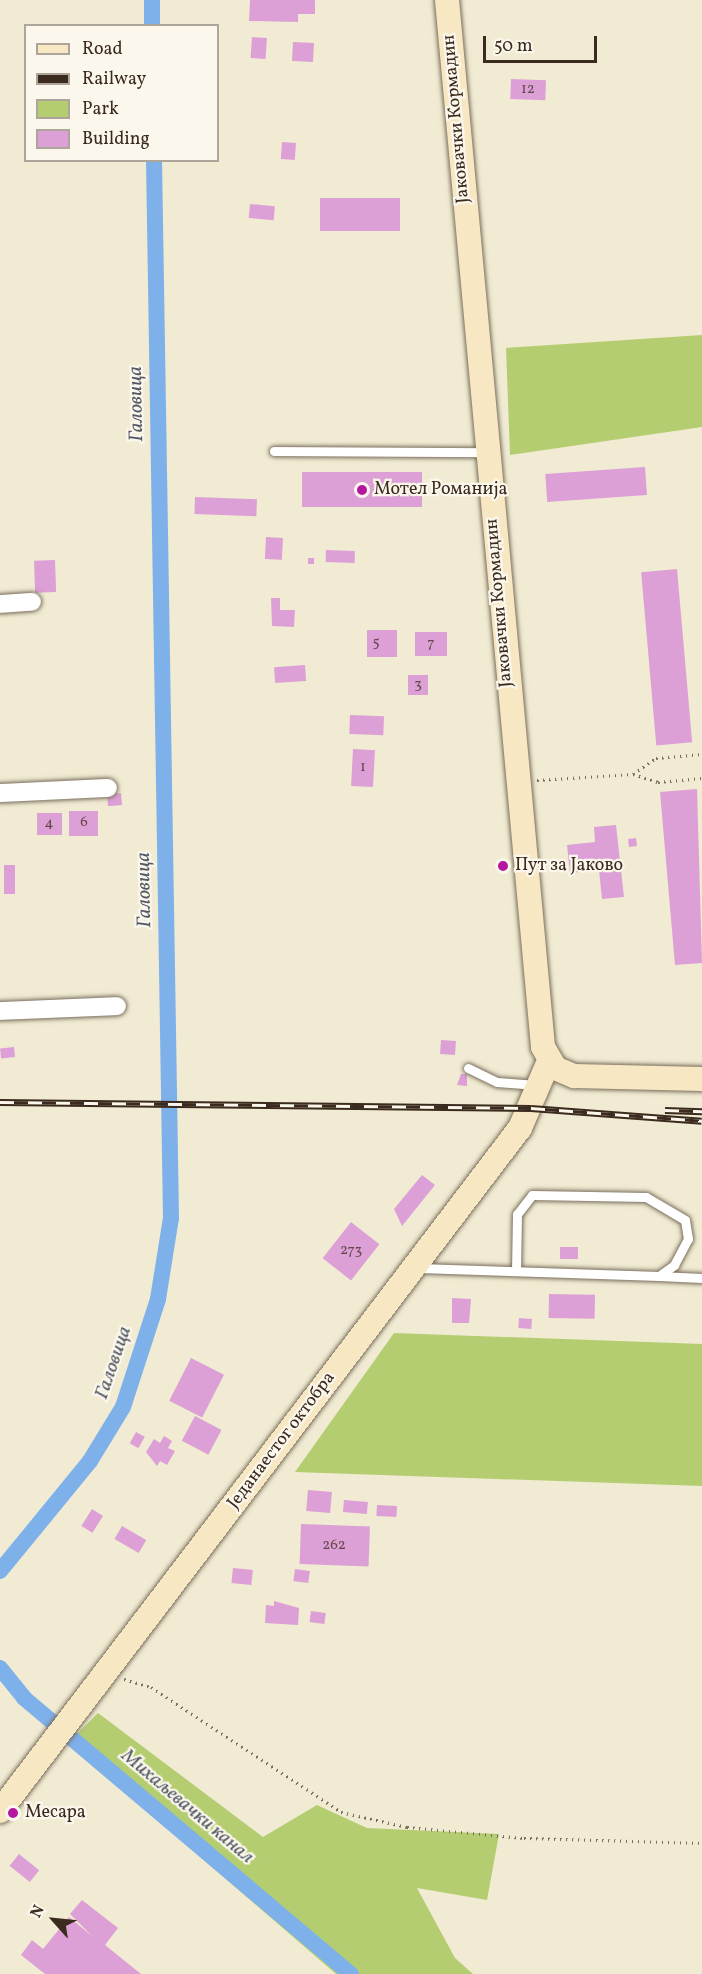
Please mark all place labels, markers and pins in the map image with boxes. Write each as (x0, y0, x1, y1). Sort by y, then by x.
place label: Мотел Романија (374, 479, 508, 501)
marker: Мотел Романија (355, 483, 369, 497)
place label: Пут за Јаково (515, 855, 623, 877)
marker: Пут за Јаково (496, 859, 510, 873)
place label: Месара (25, 1802, 86, 1824)
marker: Месара (6, 1806, 20, 1820)

